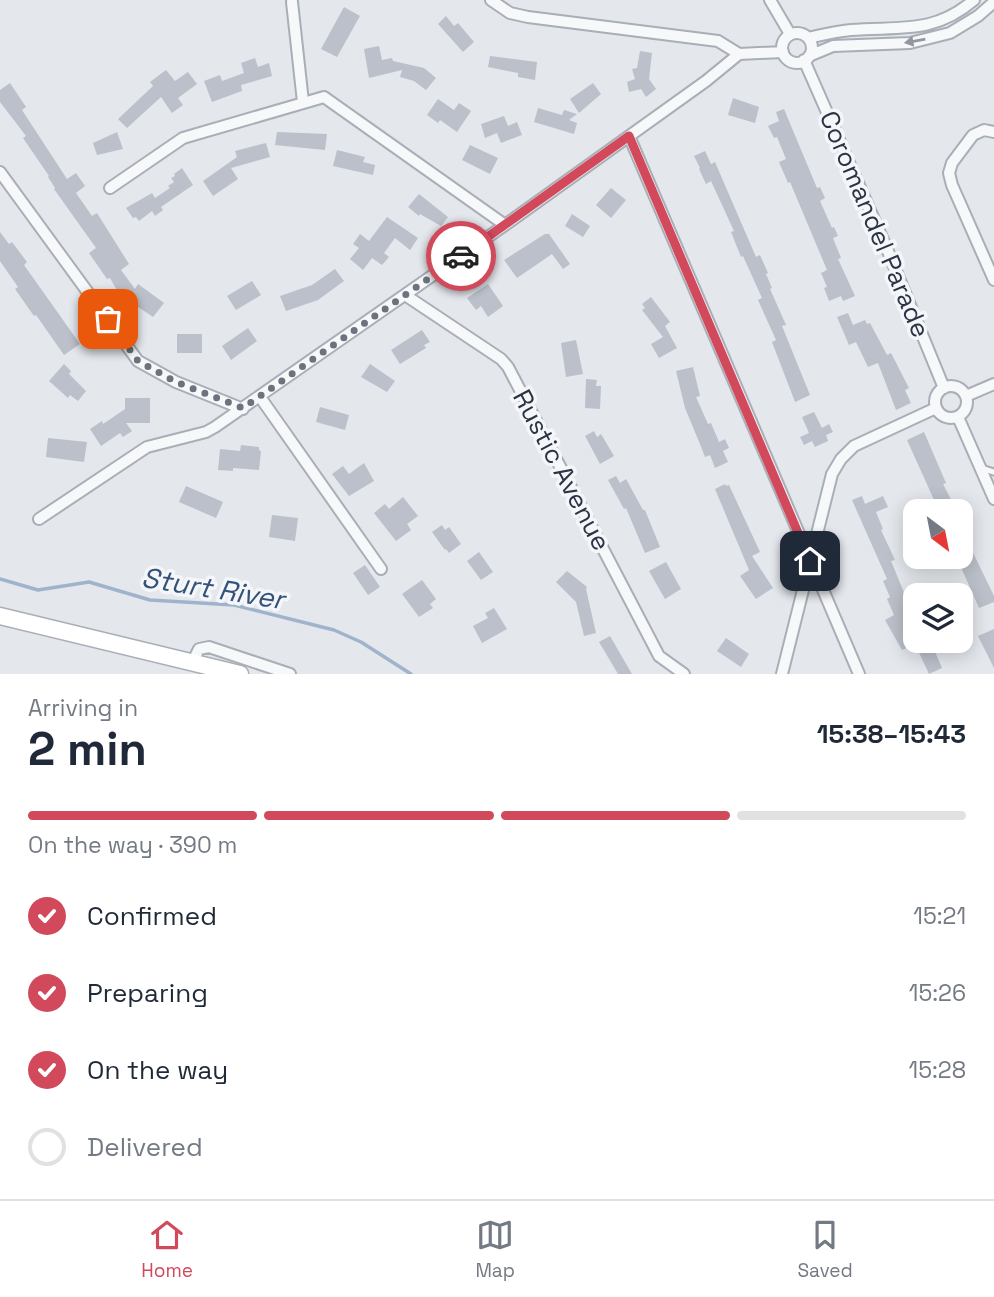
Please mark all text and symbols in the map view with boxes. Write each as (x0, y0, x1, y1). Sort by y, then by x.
one-way arrow (904, 36, 926, 47)
street label: Coromandel Parade (812, 106, 938, 342)
courier (426, 221, 496, 291)
icon: car (442, 237, 480, 275)
pin (78, 289, 138, 349)
icon: bag (89, 300, 127, 338)
street label: Rustic Avenue (505, 384, 619, 556)
north arrow (903, 499, 973, 569)
map controls (903, 499, 973, 653)
pin (780, 531, 840, 591)
icon: home (791, 542, 829, 580)
water label: Sturt River (139, 559, 290, 618)
button: layers (903, 583, 973, 653)
text: Arriving in (28, 693, 138, 723)
text: 15:38–15:43 (817, 717, 966, 751)
text: 2 min (28, 720, 147, 778)
text: On the way · 390 m (28, 830, 237, 860)
icon: check (28, 897, 66, 935)
text: Confirmed (87, 899, 217, 933)
text: 15:21 (913, 901, 966, 931)
icon: check (28, 974, 66, 1012)
text: Preparing (87, 976, 208, 1010)
text: 15:26 (909, 978, 966, 1008)
icon: check (28, 1051, 66, 1089)
text: On the way (87, 1053, 228, 1087)
text: 15:28 (909, 1055, 966, 1085)
text: Delivered (87, 1130, 203, 1164)
tab: Home (141, 1216, 193, 1283)
tab: Map (475, 1216, 515, 1283)
tab: Saved (797, 1216, 853, 1283)

